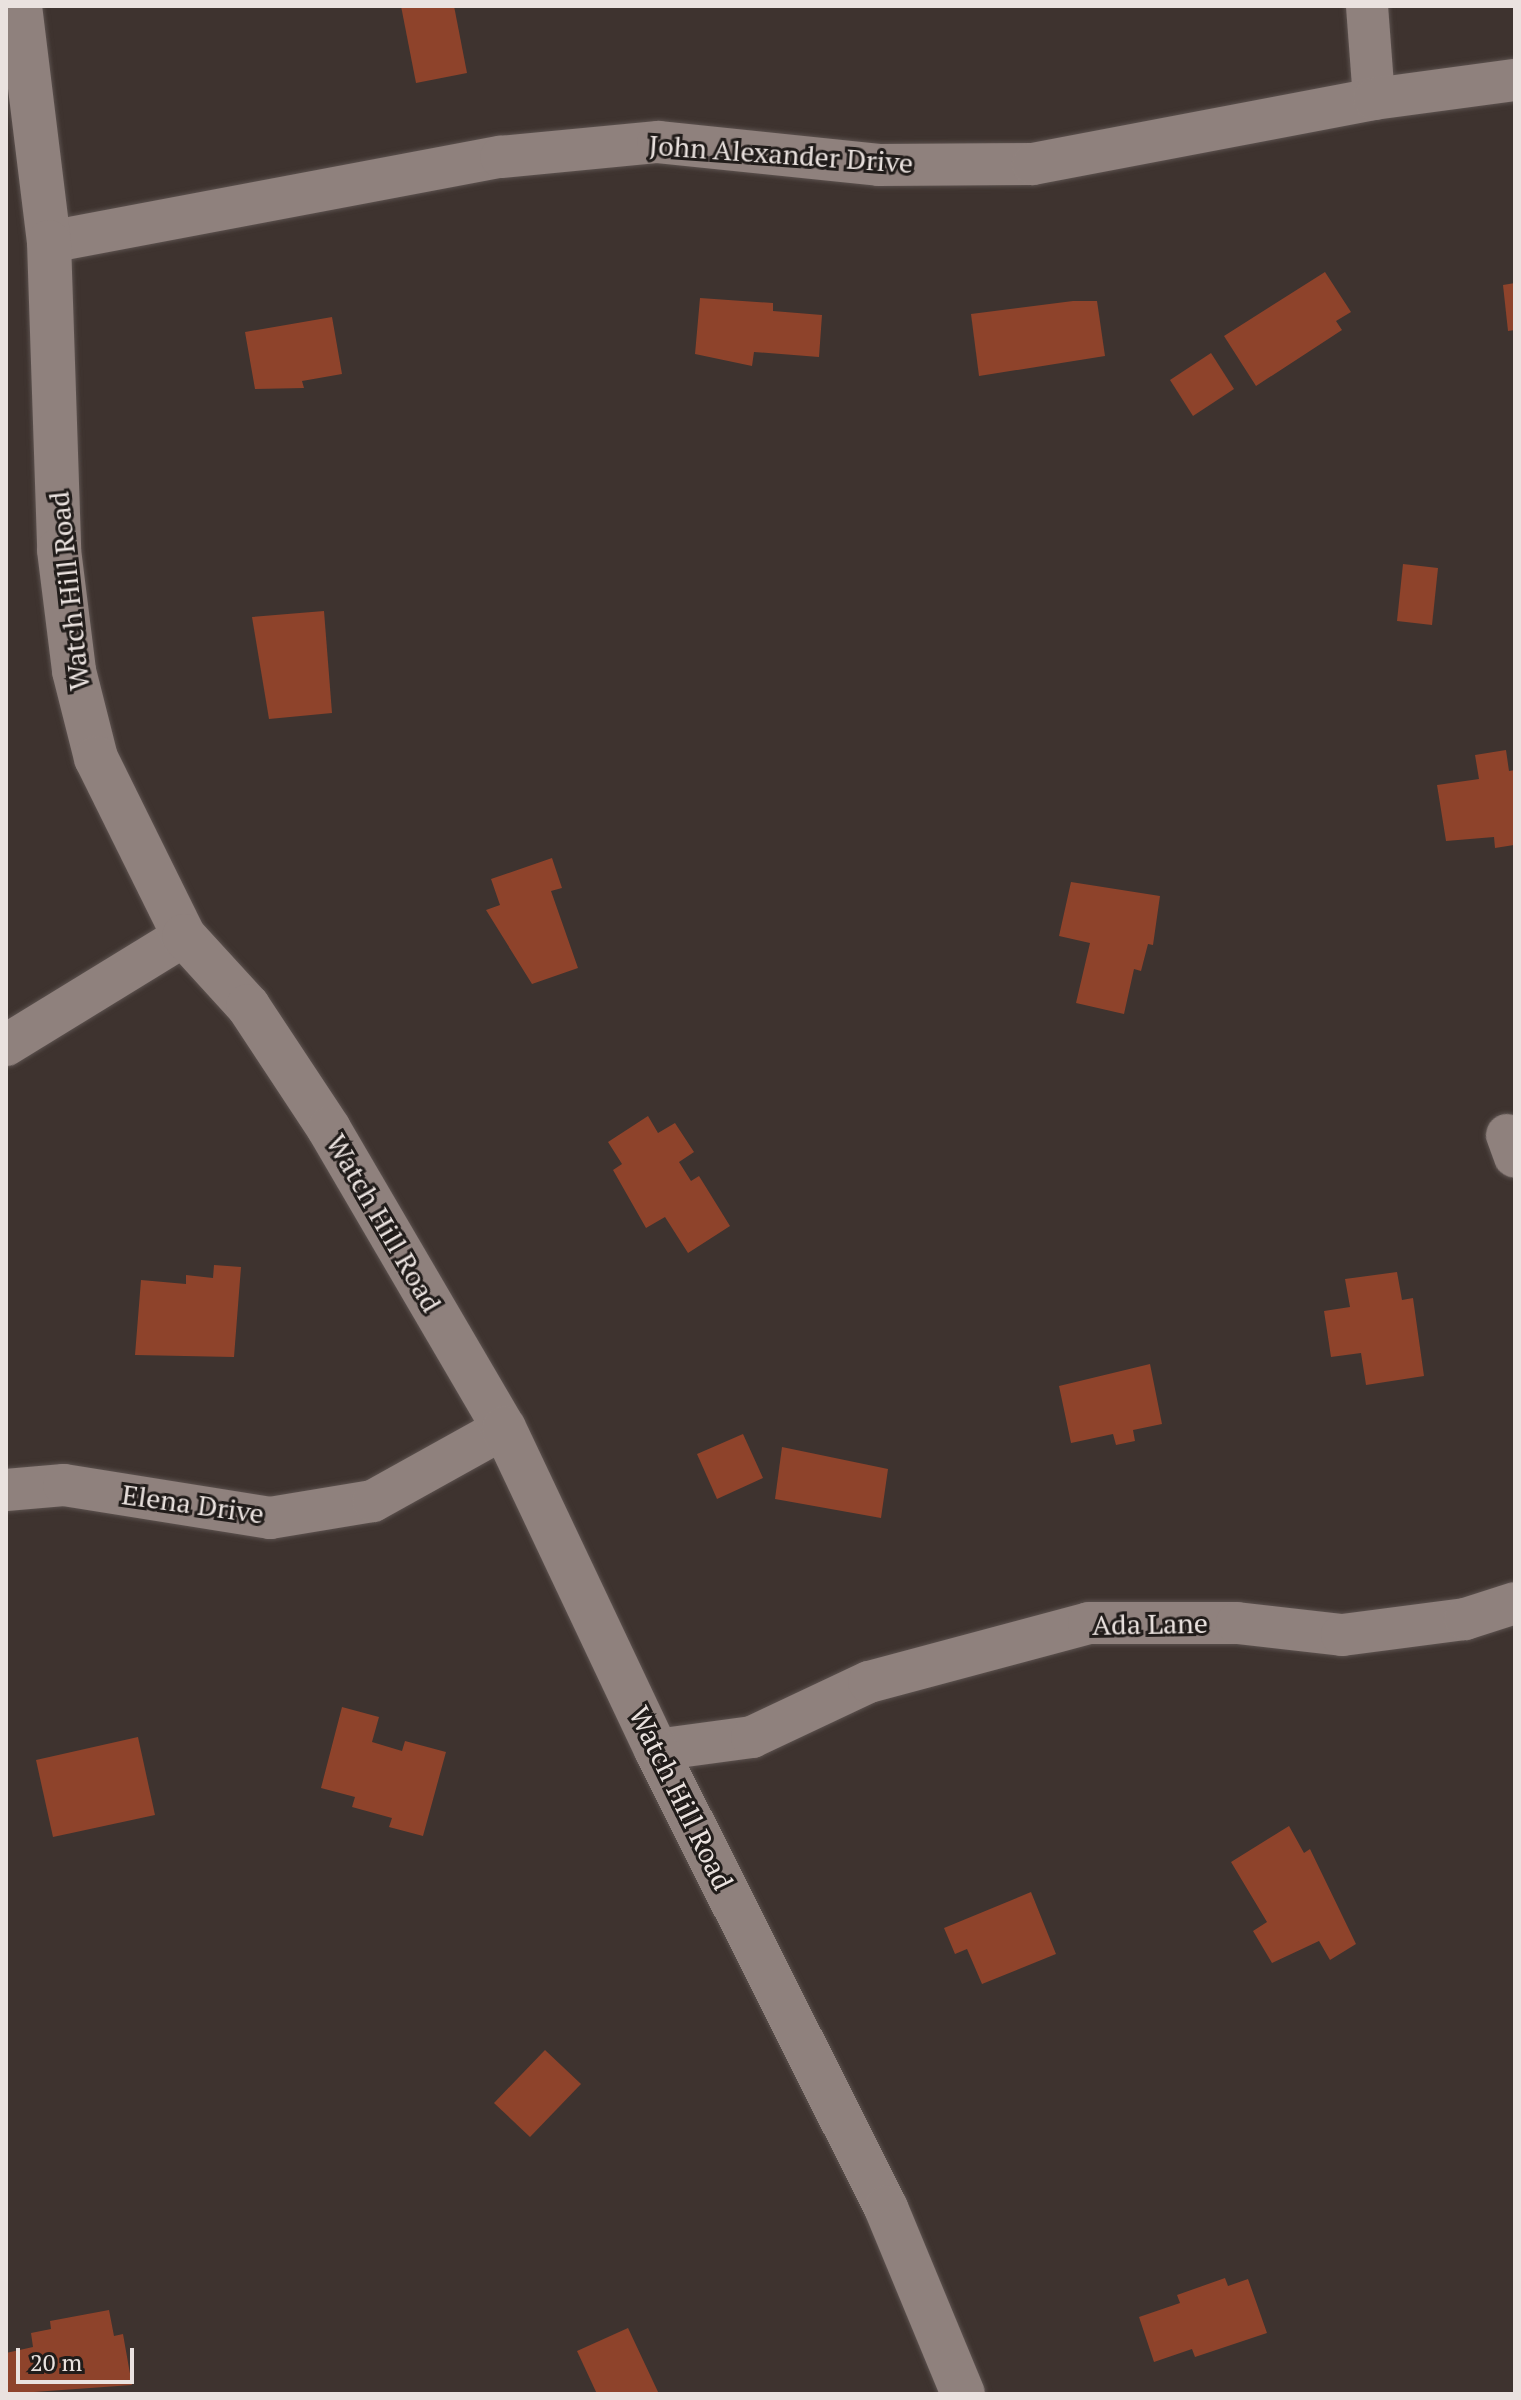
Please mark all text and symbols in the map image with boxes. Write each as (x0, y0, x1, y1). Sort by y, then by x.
street label: John Alexander Drive (648, 128, 914, 180)
street label: Watch Hill Road (42, 490, 96, 692)
street label: Watch Hill Road (319, 1128, 449, 1318)
street label: Elena Drive (120, 1477, 266, 1531)
street label: Ada Lane (1092, 1606, 1208, 1642)
street label: Watch Hill Road (622, 1701, 740, 1895)
scale bar (20, 2332, 138, 2382)
text: 20 m (30, 2346, 82, 2378)

